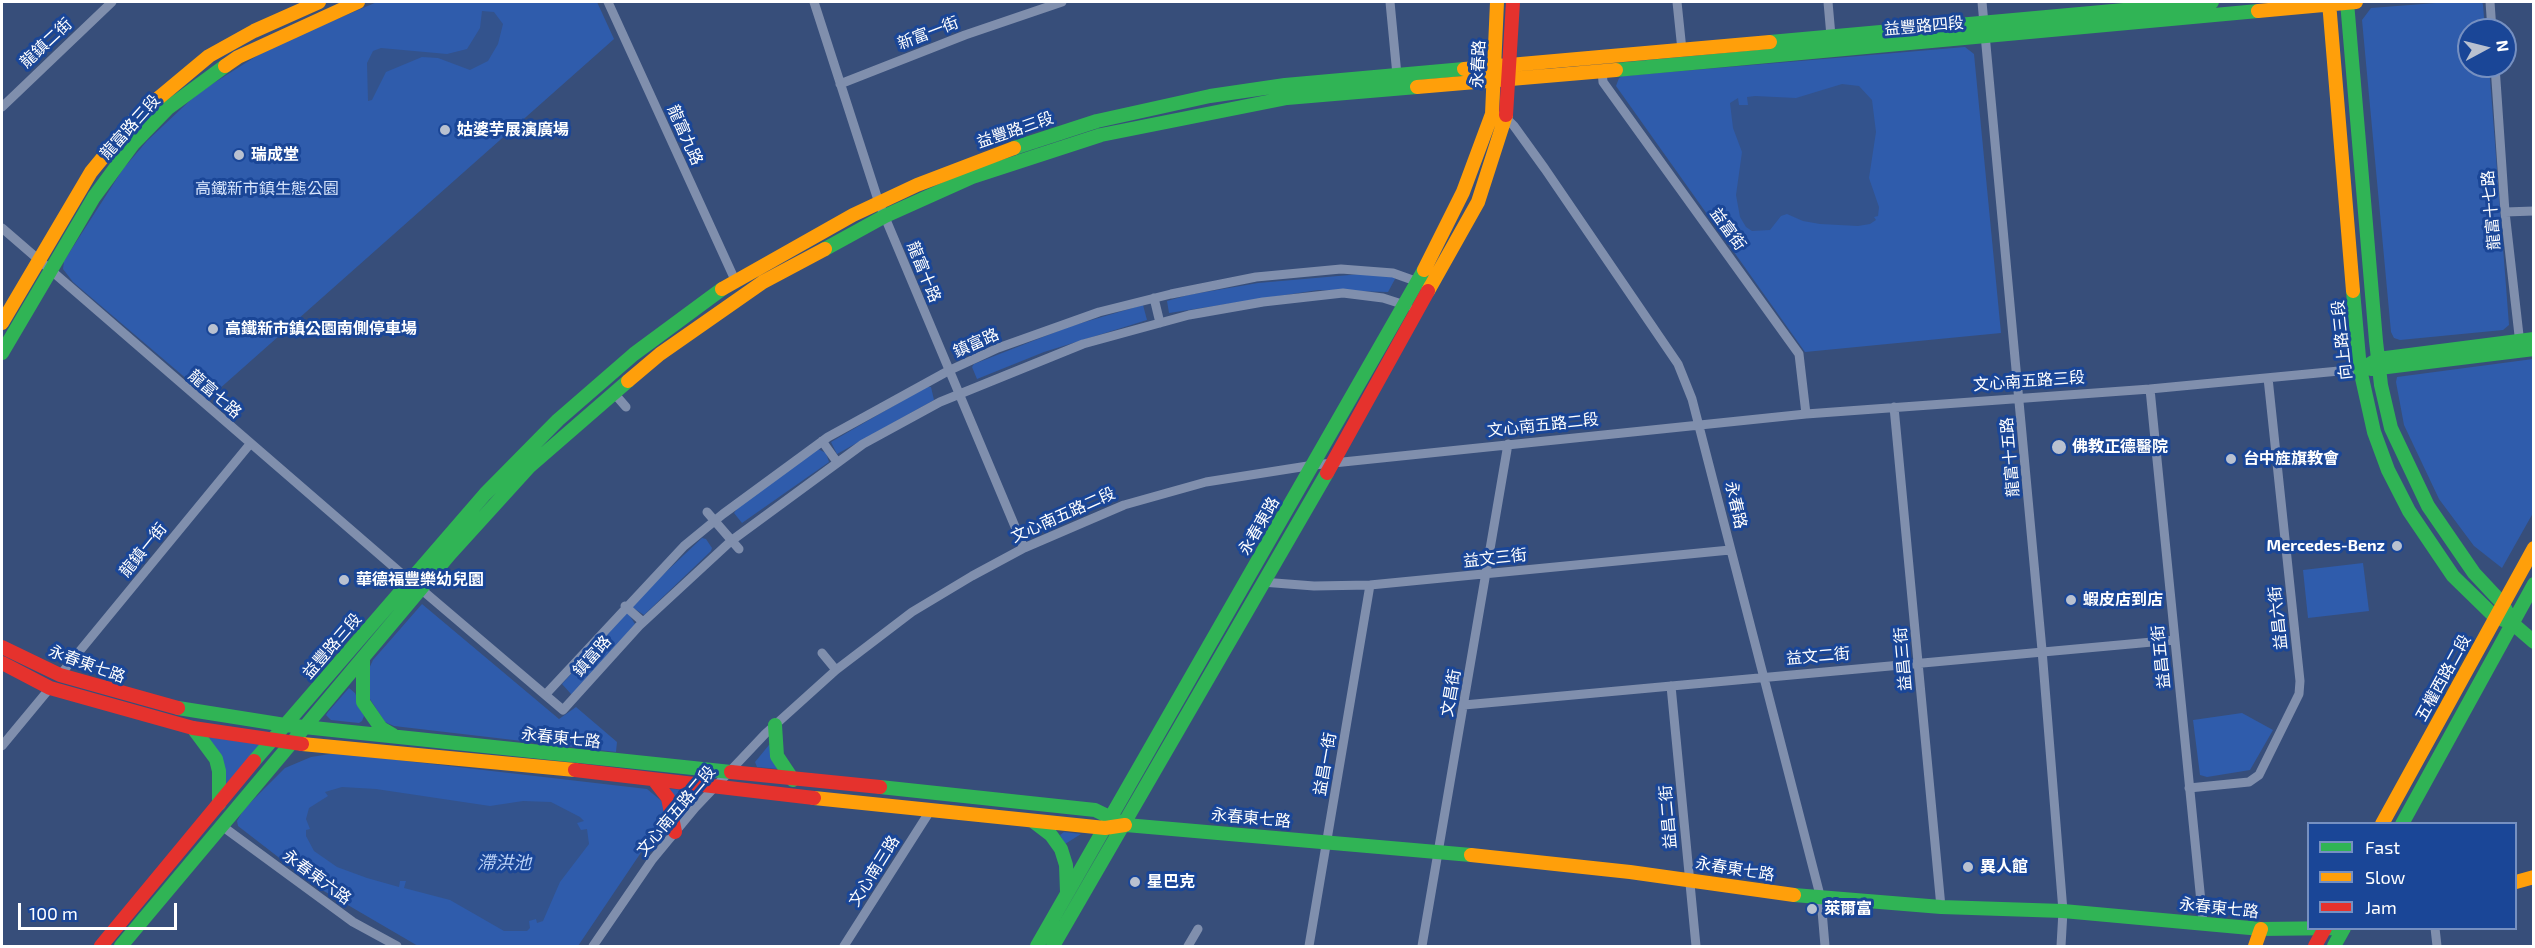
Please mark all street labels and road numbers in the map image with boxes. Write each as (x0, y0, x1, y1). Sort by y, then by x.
street label: 新富一街 (895, 13, 961, 53)
street label: 益豐路四段 (1883, 13, 1965, 39)
street label: 龍鎮二街 (16, 14, 76, 72)
street label: 永春路 (1467, 40, 1489, 88)
street label: 龍富路三段 (96, 91, 164, 163)
street label: 龍富九路 (663, 102, 707, 168)
street label: 益豐路三段 (974, 108, 1056, 152)
street label: 龍富十七路 (2478, 169, 2504, 251)
street label: 益富街 (1706, 204, 1750, 254)
street label: 龍富十路 (903, 239, 945, 305)
street label: 向上路三段 (2328, 299, 2356, 381)
street label: 鎮富路 (950, 324, 1002, 362)
street label: 龍富七路 (185, 366, 245, 422)
street label: 文心南五路三段 (1972, 368, 2086, 394)
street label: 文心南五路二段 (1486, 410, 1600, 440)
street label: 龍富十五路 (1997, 416, 2023, 498)
street label: 永春路 (1721, 479, 1751, 531)
street label: 文心南五路二段 (1008, 483, 1118, 547)
street label: 永春東路 (1235, 493, 1283, 559)
street label: 龍鎮一街 (115, 519, 171, 581)
street label: 益文三街 (1462, 545, 1528, 571)
street label: 益昌六街 (2265, 585, 2291, 651)
street label: 益豐路三段 (299, 610, 365, 682)
street label: 益昌五街 (2148, 624, 2174, 690)
street label: 益昌三街 (1891, 626, 1915, 692)
street label: 五權西路二段 (2411, 631, 2475, 725)
street label: 鎮富路 (569, 632, 615, 680)
street label: 永春東七路 (46, 641, 128, 687)
street label: 益文二街 (1785, 644, 1851, 668)
street label: 文昌街 (1437, 668, 1465, 718)
street label: 永春東七路 (520, 724, 602, 752)
street label: 益昌一街 (1310, 731, 1340, 797)
street label: 文心南五路二段 (633, 762, 719, 860)
street label: 益昌二街 (1656, 784, 1680, 850)
street label: 永春東七路 (1210, 805, 1292, 831)
street label: 文心南三路 (845, 832, 903, 910)
street label: 永春東六路 (279, 846, 355, 908)
street label: 永春東七路 (1694, 853, 1776, 885)
street label: 永春東七路 (2178, 894, 2260, 922)

